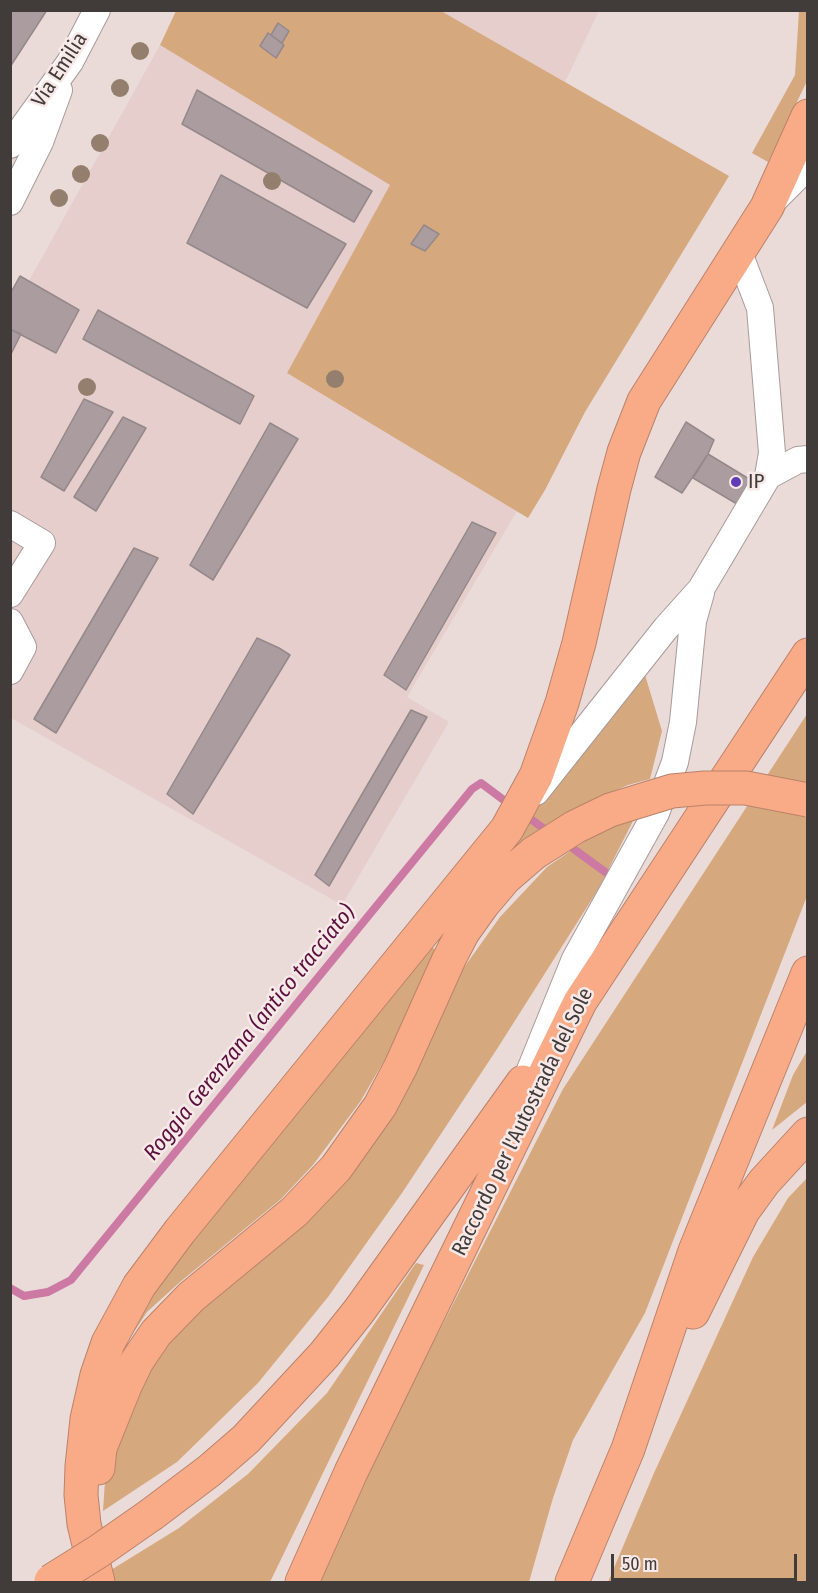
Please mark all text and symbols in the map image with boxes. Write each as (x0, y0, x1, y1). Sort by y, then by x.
street label: Via Emilia (27, 28, 93, 112)
place label: IP (748, 469, 764, 495)
marker: IP (729, 475, 743, 489)
water label: Roggia Gerenzana (antico tracciato) (139, 900, 361, 1166)
street label: Raccordo per l'Autostrada del Sole (447, 984, 599, 1260)
scale bar (614, 1542, 800, 1580)
text: 50 m (622, 1553, 658, 1575)

